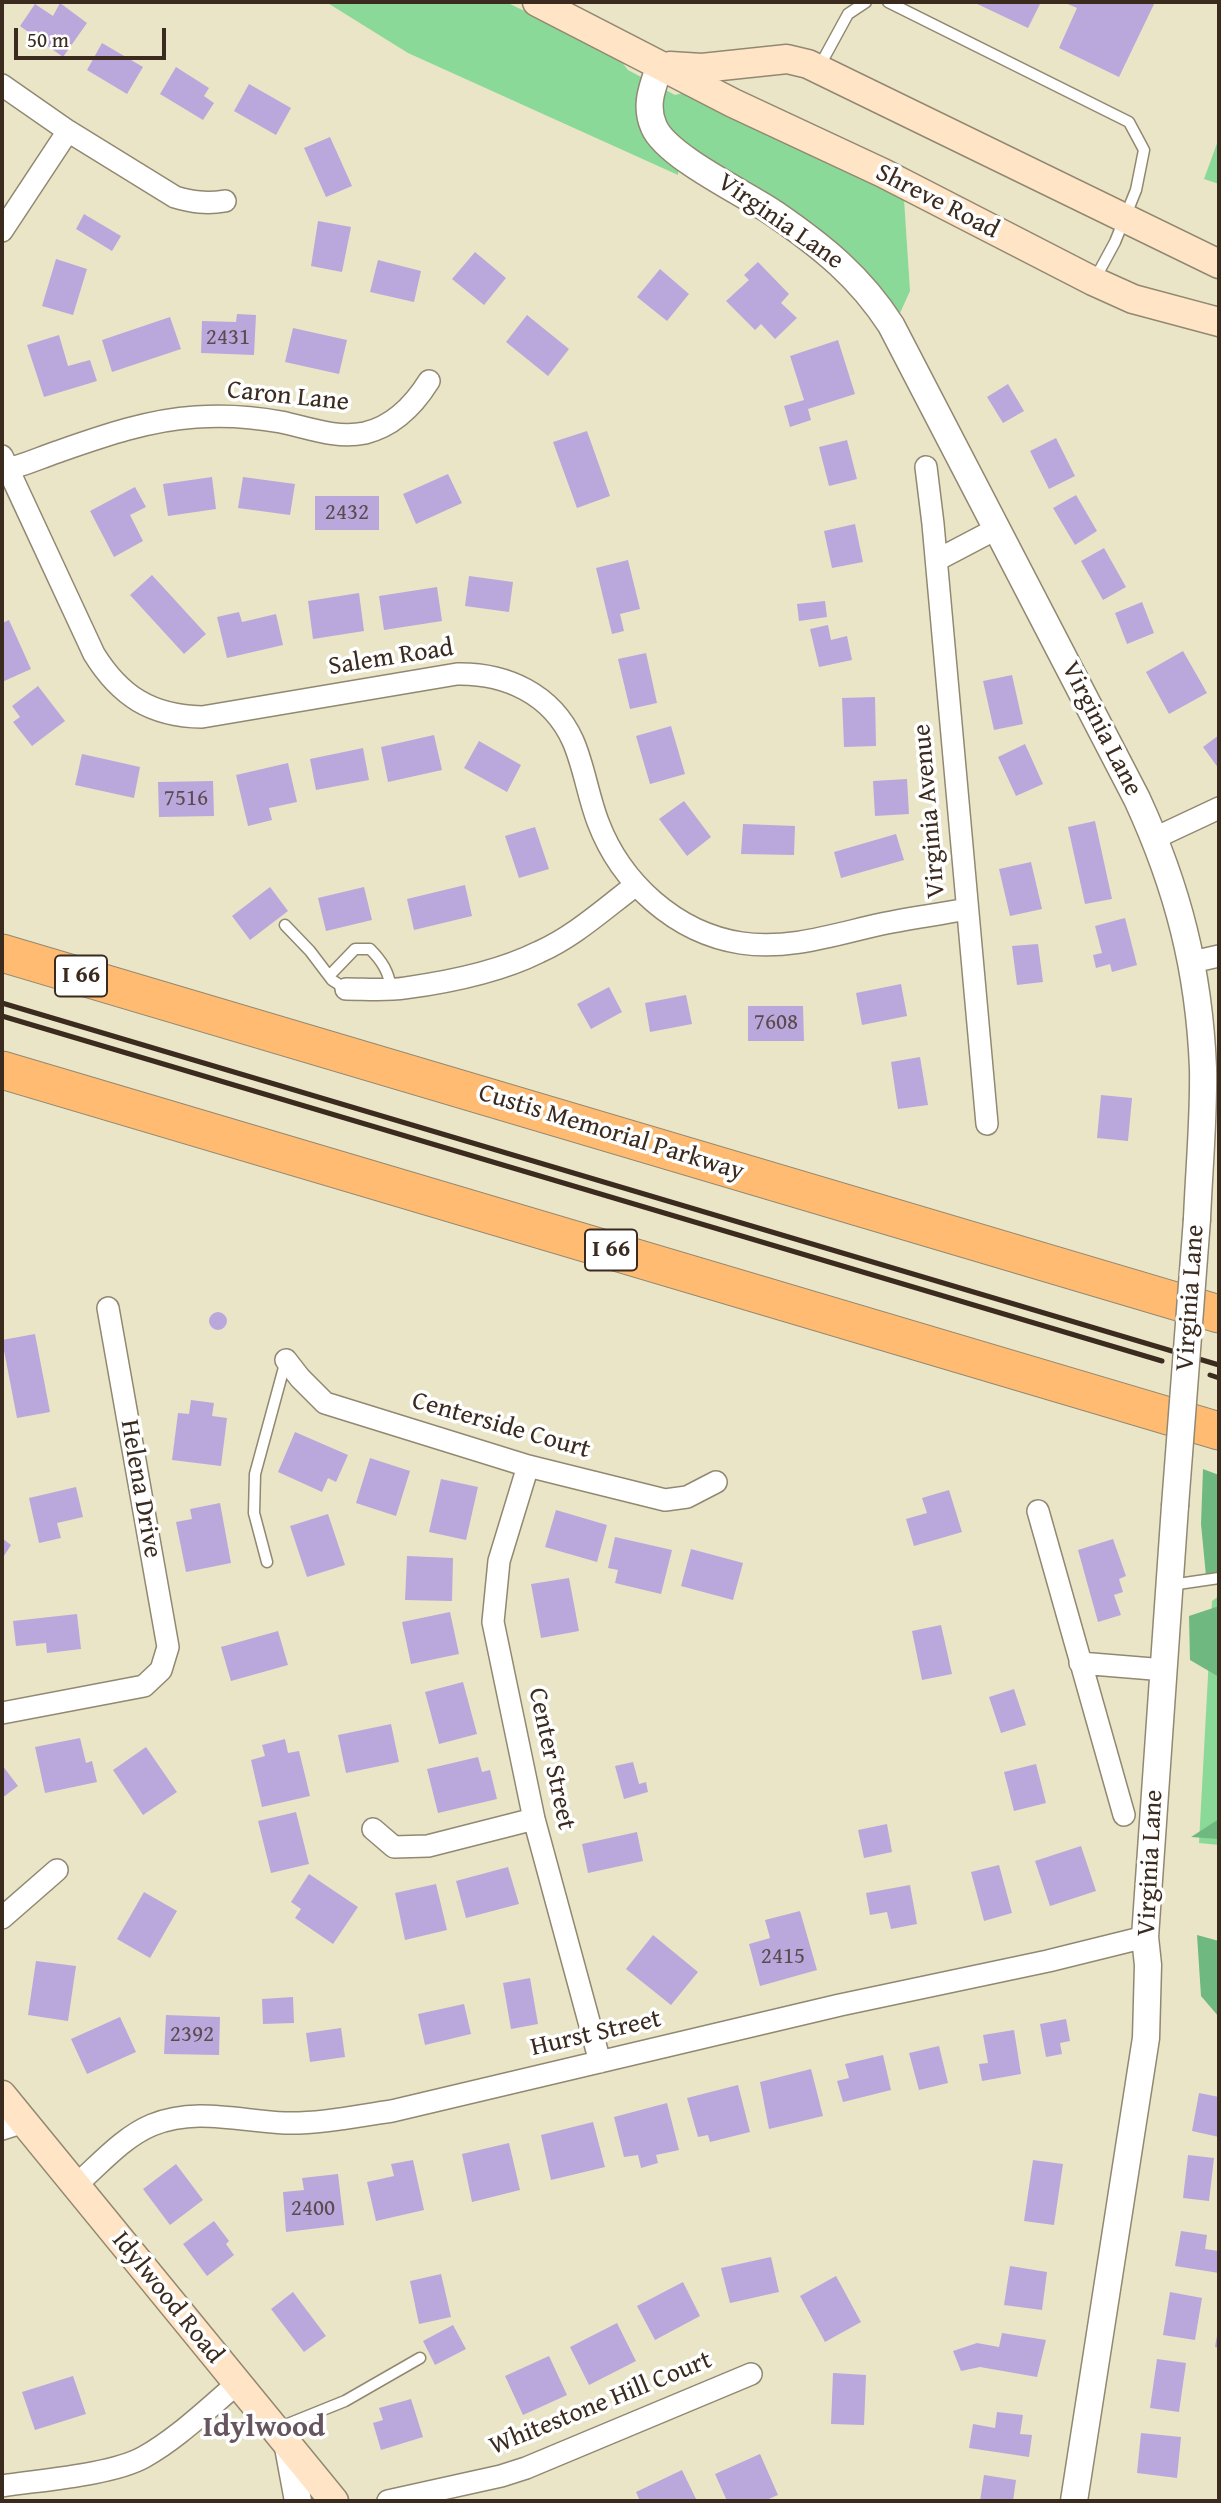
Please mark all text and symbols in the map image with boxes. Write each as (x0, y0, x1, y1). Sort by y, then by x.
scale bar (18, 14, 170, 58)
text: 50 m (27, 24, 69, 55)
street label: Shreve Road (870, 158, 1004, 246)
street label: Virginia Lane (711, 167, 849, 277)
house number: 2431 (206, 324, 250, 352)
street label: Caron Lane (226, 375, 350, 419)
house number: 2432 (325, 499, 369, 527)
street label: Salem Road (326, 633, 456, 683)
street label: Virginia Lane (1054, 656, 1148, 802)
street label: Virginia Avenue (907, 722, 953, 900)
house number: 7516 (164, 785, 208, 813)
road number: I 66 (55, 956, 107, 996)
house number: 7608 (754, 1009, 798, 1037)
street label: Custis Memorial Parkway (475, 1078, 747, 1188)
street label: Virginia Lane (1170, 1224, 1212, 1372)
road number: I 66 (585, 1230, 637, 1270)
street label: Centerside Court (408, 1386, 594, 1466)
street label: Helena Drive (112, 1417, 168, 1561)
street label: Center Street (521, 1685, 581, 1833)
street label: Virginia Lane (1132, 1789, 1170, 1937)
house number: 2415 (761, 1943, 805, 1971)
street label: Hurst Street (528, 2004, 664, 2064)
house number: 2392 (170, 2021, 214, 2049)
house number: 2400 (291, 2195, 335, 2223)
street label: Idylwood Road (104, 2226, 230, 2370)
street label: Whitestone Hill Court (485, 2345, 717, 2463)
district label: Idylwood (203, 2410, 325, 2446)

